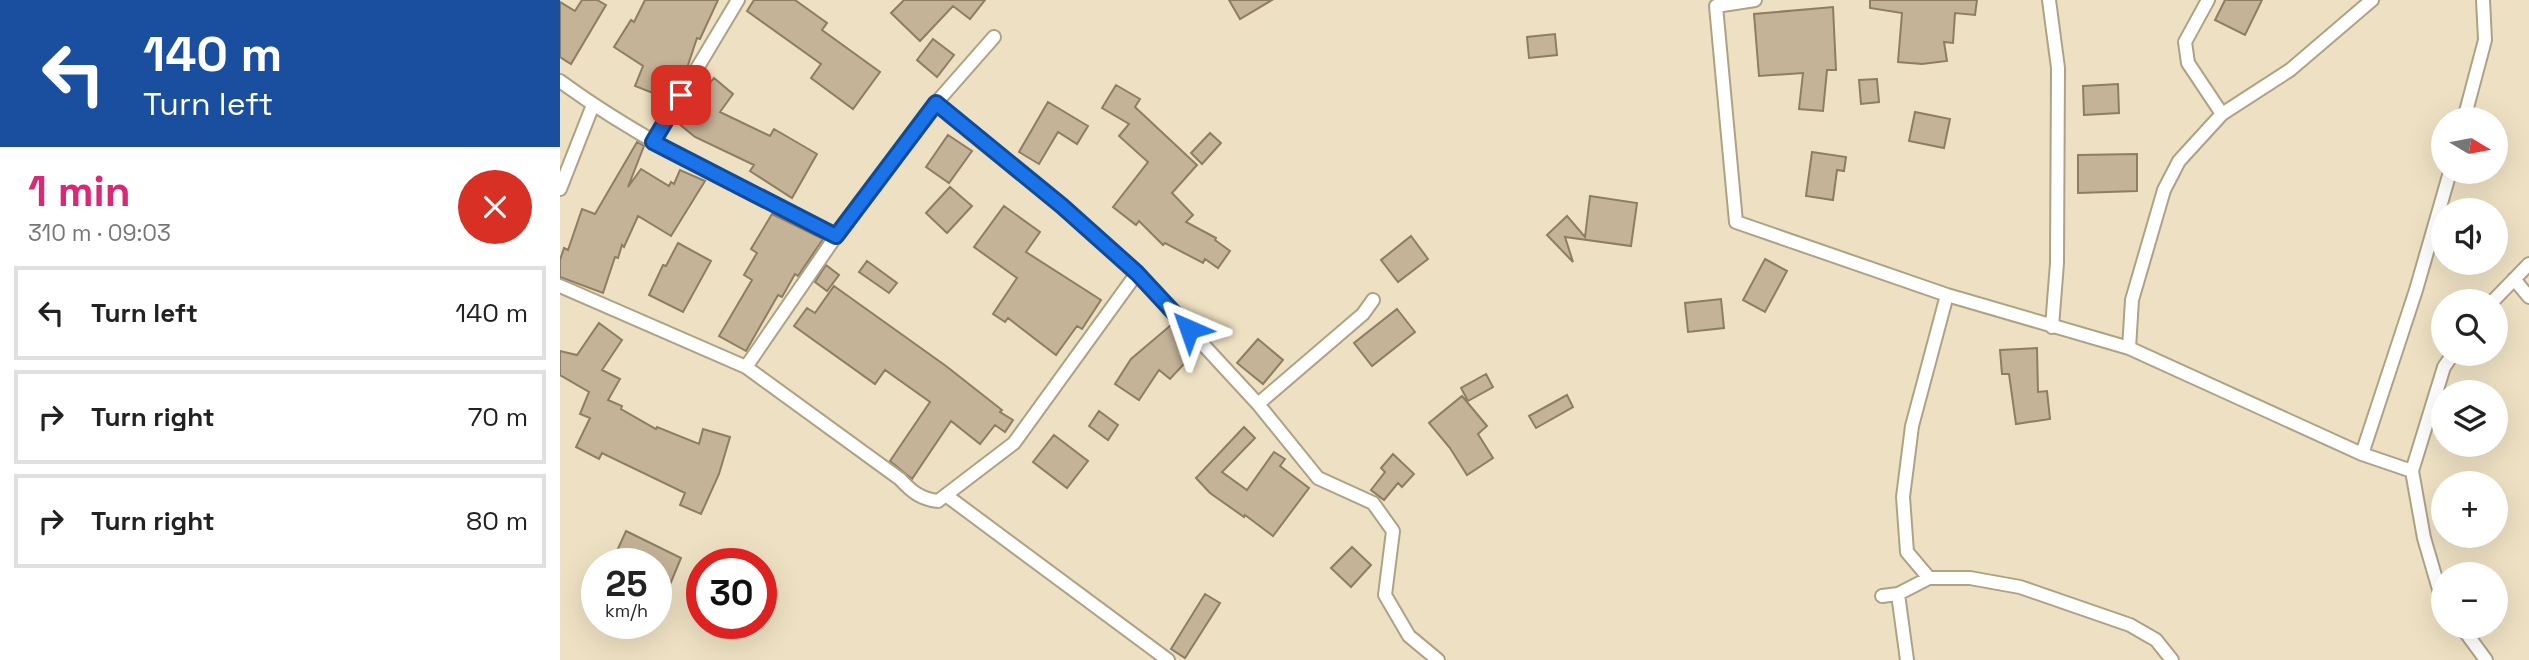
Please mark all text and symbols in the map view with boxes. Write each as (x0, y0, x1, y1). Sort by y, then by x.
text: 140 m (143, 23, 282, 85)
icon: left (28, 28, 119, 119)
pin (651, 65, 711, 125)
icon: arrive (662, 76, 700, 114)
text: Turn left (143, 84, 273, 124)
north arrow (2431, 107, 2508, 184)
map controls (2431, 107, 2508, 639)
text: 1 min (28, 165, 131, 218)
button: close (458, 170, 532, 244)
button: sound (2431, 198, 2508, 275)
text: 310 m · 09:03 (28, 218, 171, 248)
button: search (2431, 289, 2508, 366)
position arrow (1152, 292, 1226, 366)
icon: left (32, 294, 70, 332)
text: Turn left (91, 296, 198, 330)
text: 140 m (455, 296, 528, 330)
button: layers (2431, 380, 2508, 457)
icon: right (32, 398, 70, 436)
text: Turn right (91, 400, 215, 434)
text: 70 m (468, 400, 528, 434)
button: + (2431, 471, 2508, 548)
icon: right (32, 502, 70, 540)
text: Turn right (91, 504, 215, 538)
text: 80 m (466, 504, 528, 538)
speed limit sign: 30 (686, 548, 777, 639)
text: 25 (606, 562, 647, 606)
button: − (2431, 562, 2508, 639)
text: km/h (605, 599, 648, 622)

